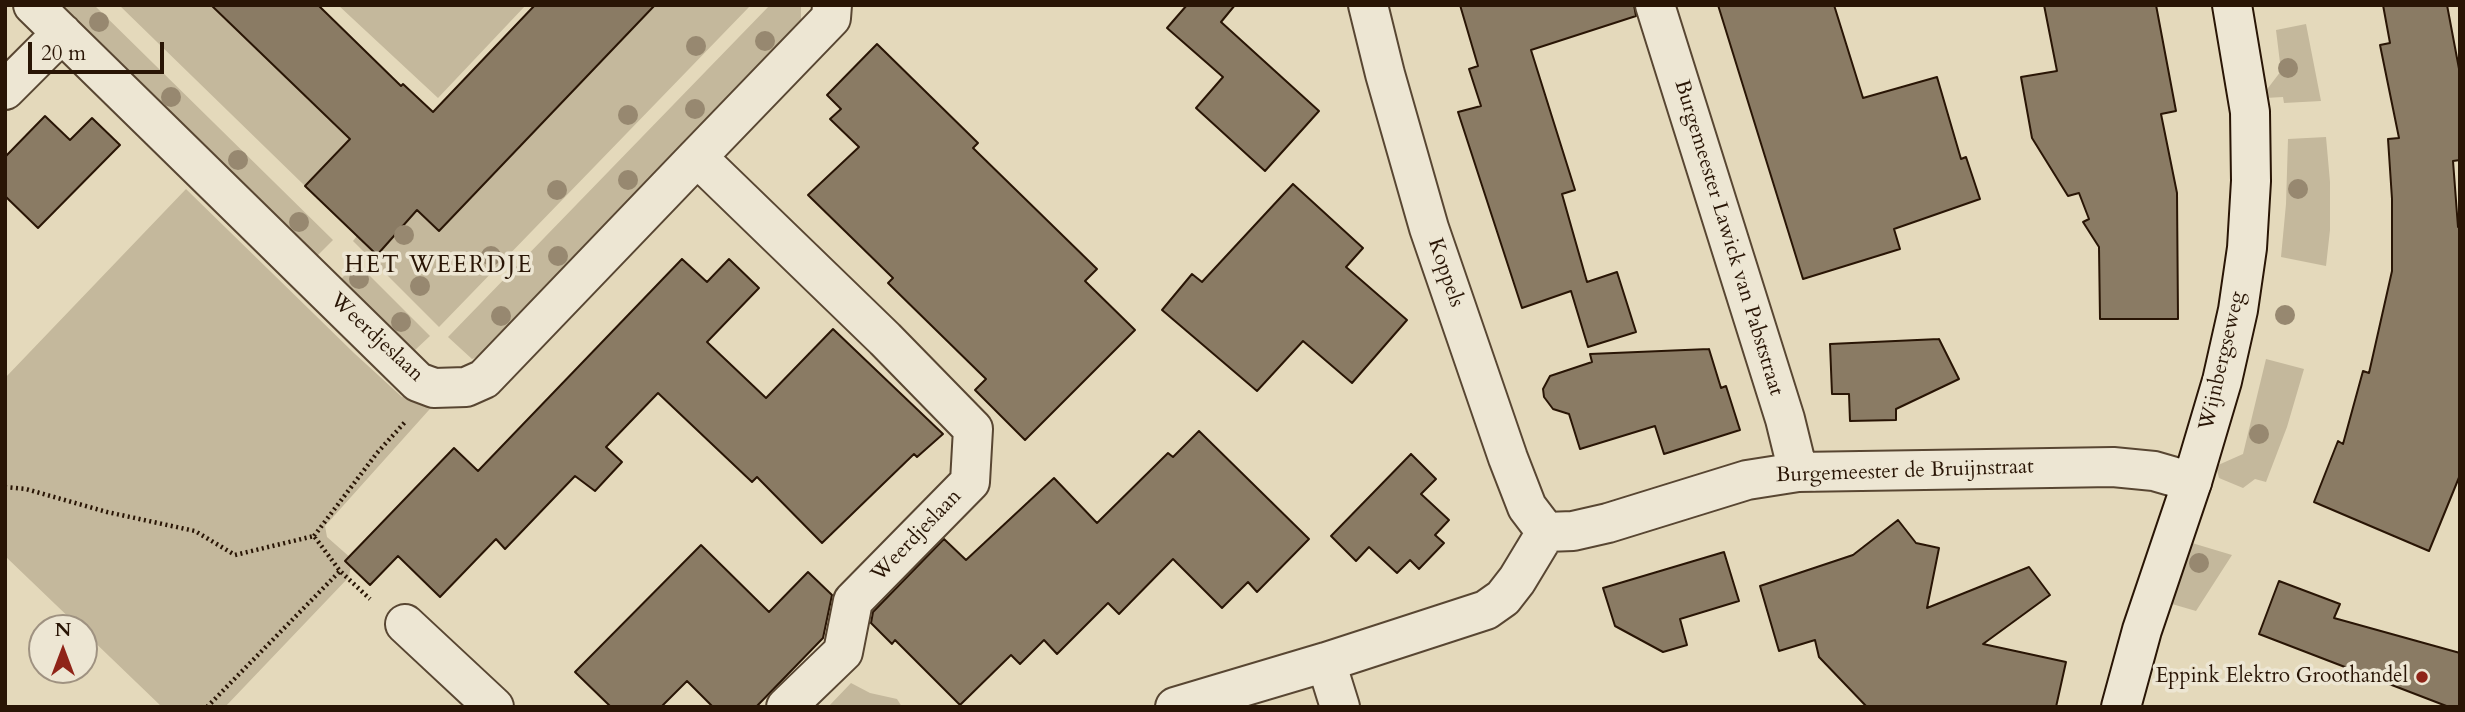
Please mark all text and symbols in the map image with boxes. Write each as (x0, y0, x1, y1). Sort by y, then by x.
scale bar (32, 28, 168, 72)
text: 20 m (41, 39, 86, 68)
street label: Burgemeester Lawick van Pabststraat (1668, 77, 1788, 399)
street label: Koppels (1421, 235, 1469, 311)
district label: HET WEERDJE (346, 253, 532, 281)
street label: Weerdjeslaan (324, 288, 428, 388)
street label: Wijnbergseweg (2195, 289, 2251, 433)
street label: Burgemeester de Bruijnstraat (1776, 455, 2034, 489)
street label: Weerdjeslaan (867, 484, 967, 588)
north arrow (28, 614, 98, 684)
text: N (55, 617, 71, 643)
place label: Eppink Elektro Groothandel (2155, 664, 2408, 690)
marker: Eppink Elektro Groothandel (2414, 669, 2430, 685)

